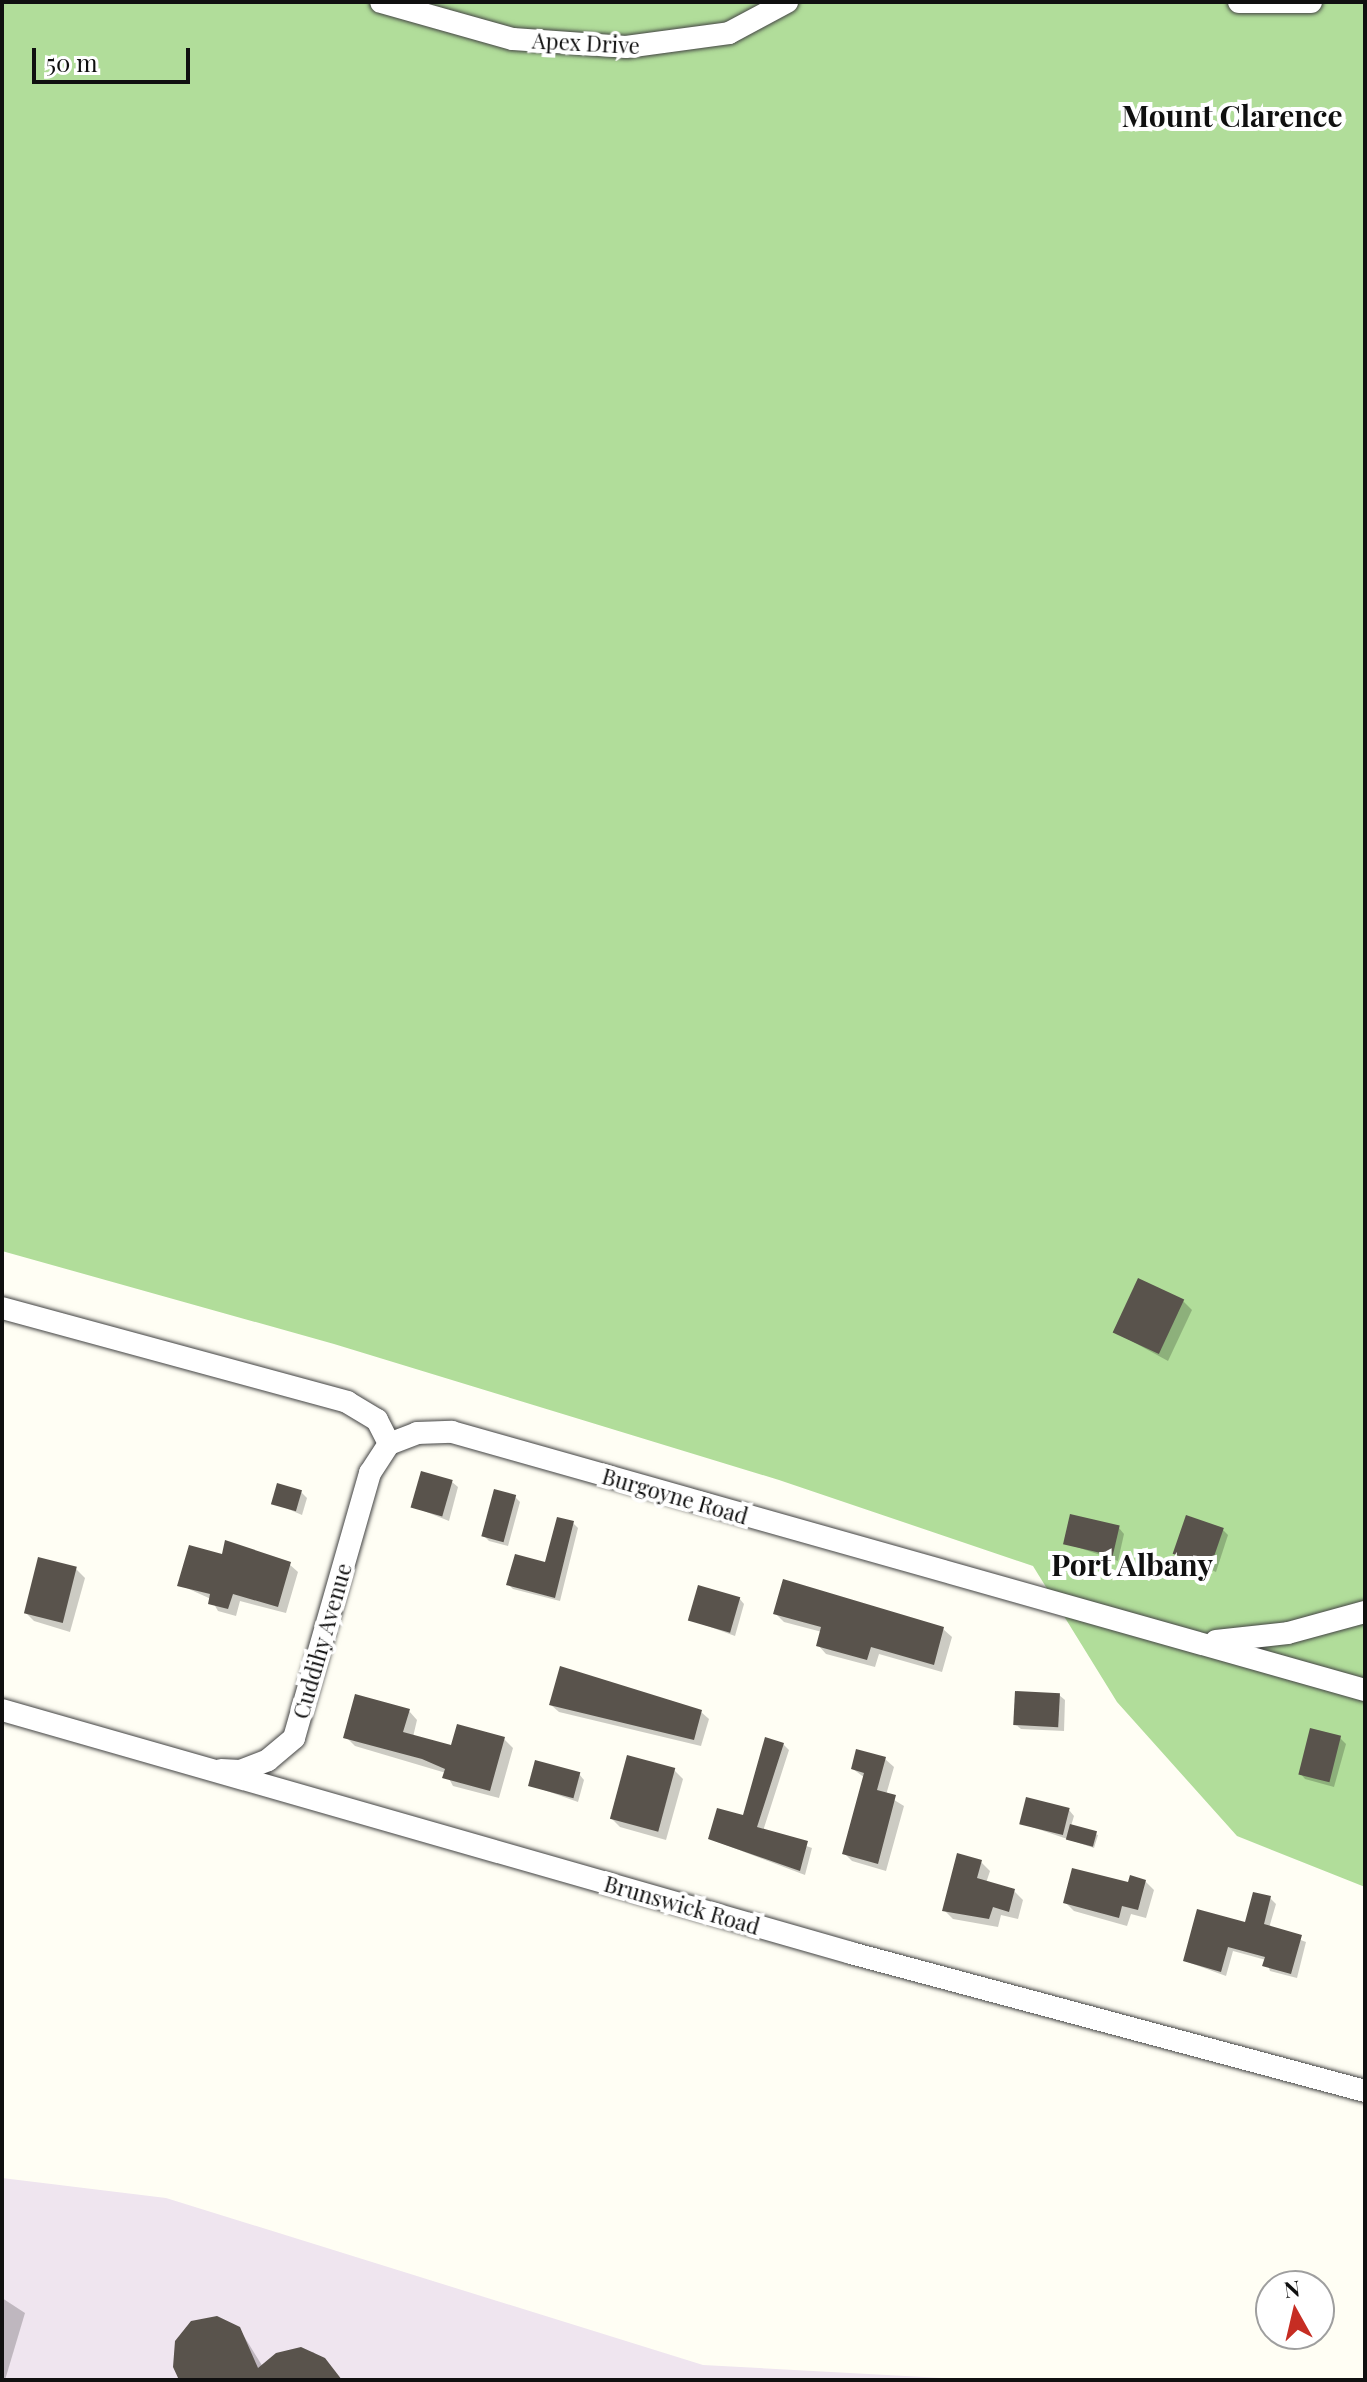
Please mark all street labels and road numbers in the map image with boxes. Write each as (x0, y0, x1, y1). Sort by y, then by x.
street label: Apex Drive (531, 27, 641, 59)
street label: Burgoyne Road (599, 1463, 751, 1529)
street label: Cuddihy Avenue (287, 1560, 357, 1722)
street label: Brunswick Road (601, 1870, 763, 1940)

